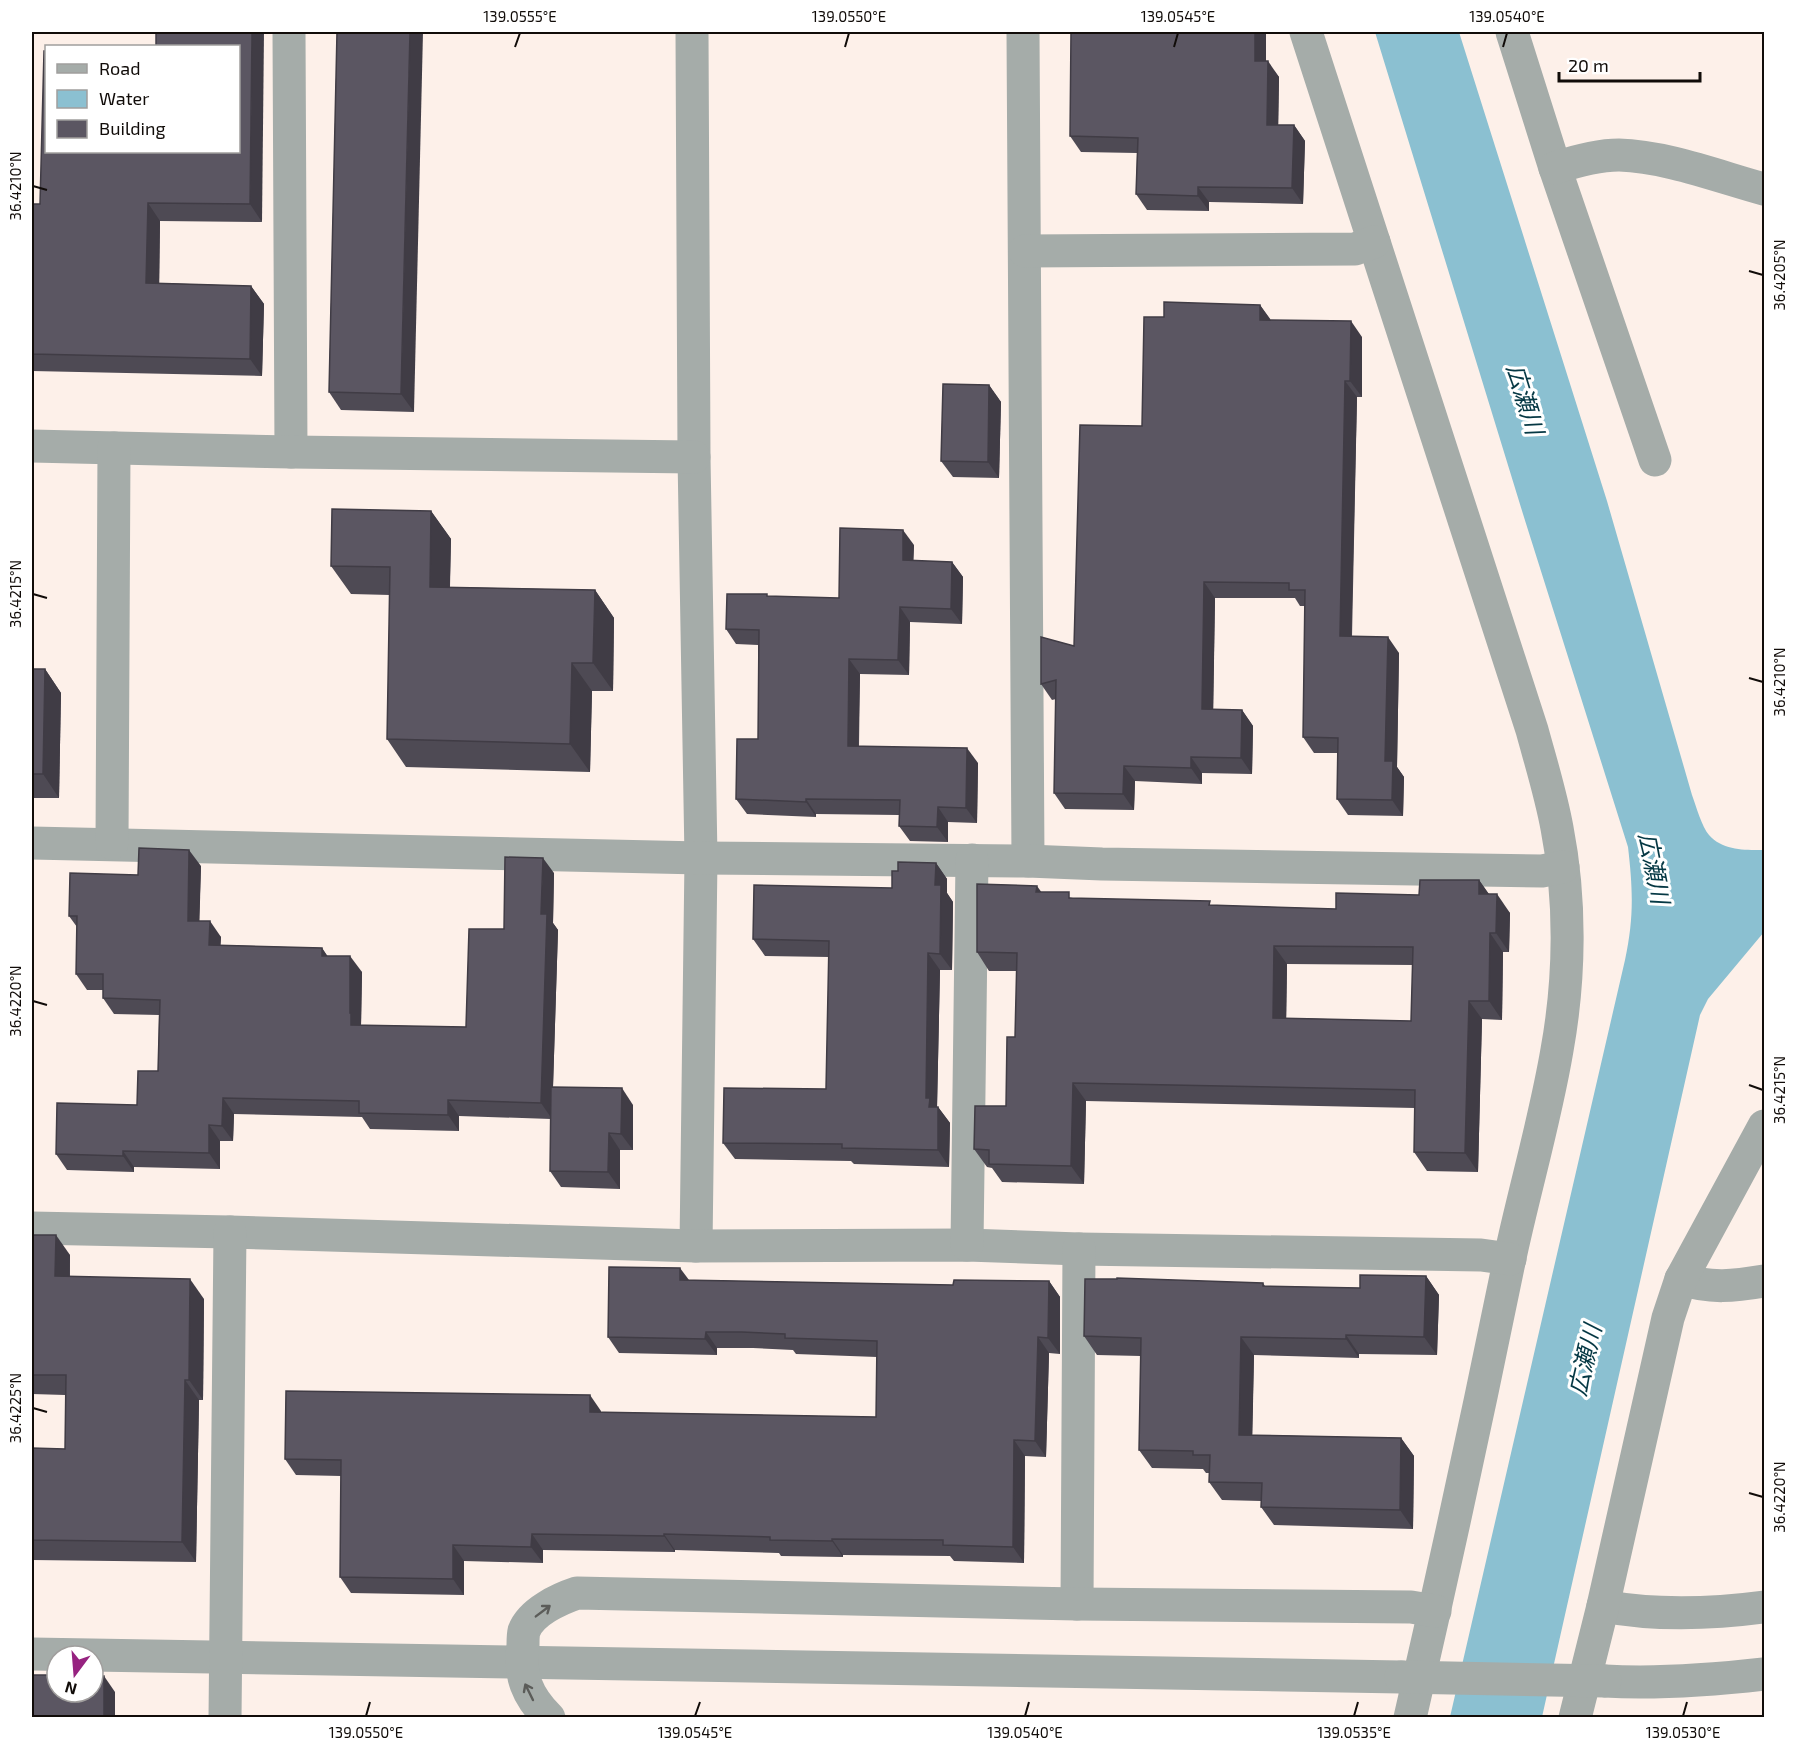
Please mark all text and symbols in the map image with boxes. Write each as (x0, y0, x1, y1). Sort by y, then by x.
text: 139.0555°E (483, 7, 557, 25)
text: 139.0550°E (812, 7, 886, 25)
text: 139.0545°E (1141, 7, 1215, 25)
text: 139.0540°E (1469, 7, 1545, 25)
legend (45, 45, 240, 153)
scale bar (1559, 45, 1700, 83)
text: 20 m (1568, 54, 1609, 76)
text: Road (99, 57, 140, 79)
text: Water (99, 87, 149, 109)
text: Building (99, 117, 166, 139)
text: 36.4210°N (6, 152, 24, 220)
text: 36.4205°N (1770, 240, 1788, 310)
water label: 広瀬川 (1502, 360, 1551, 441)
text: 36.4215°N (6, 560, 24, 628)
text: 36.4210°N (1770, 648, 1788, 716)
water label: 広瀬川 (1634, 830, 1677, 909)
text: 36.4220°N (6, 965, 24, 1037)
text: 36.4215°N (1770, 1056, 1788, 1124)
water label: 広瀬川 (1562, 1319, 1607, 1398)
text: 36.4225°N (6, 1373, 24, 1443)
text: 36.4220°N (1770, 1461, 1788, 1533)
one-way arrow (535, 1605, 551, 1618)
north arrow (45, 1644, 105, 1704)
text: N (63, 1678, 79, 1700)
one-way arrow (523, 1684, 535, 1702)
text: 139.0550°E (329, 1723, 403, 1741)
text: 139.0545°E (658, 1723, 732, 1741)
text: 139.0540°E (987, 1723, 1063, 1741)
text: 139.0535°E (1317, 1723, 1391, 1741)
text: 139.0530°E (1646, 1723, 1720, 1741)

